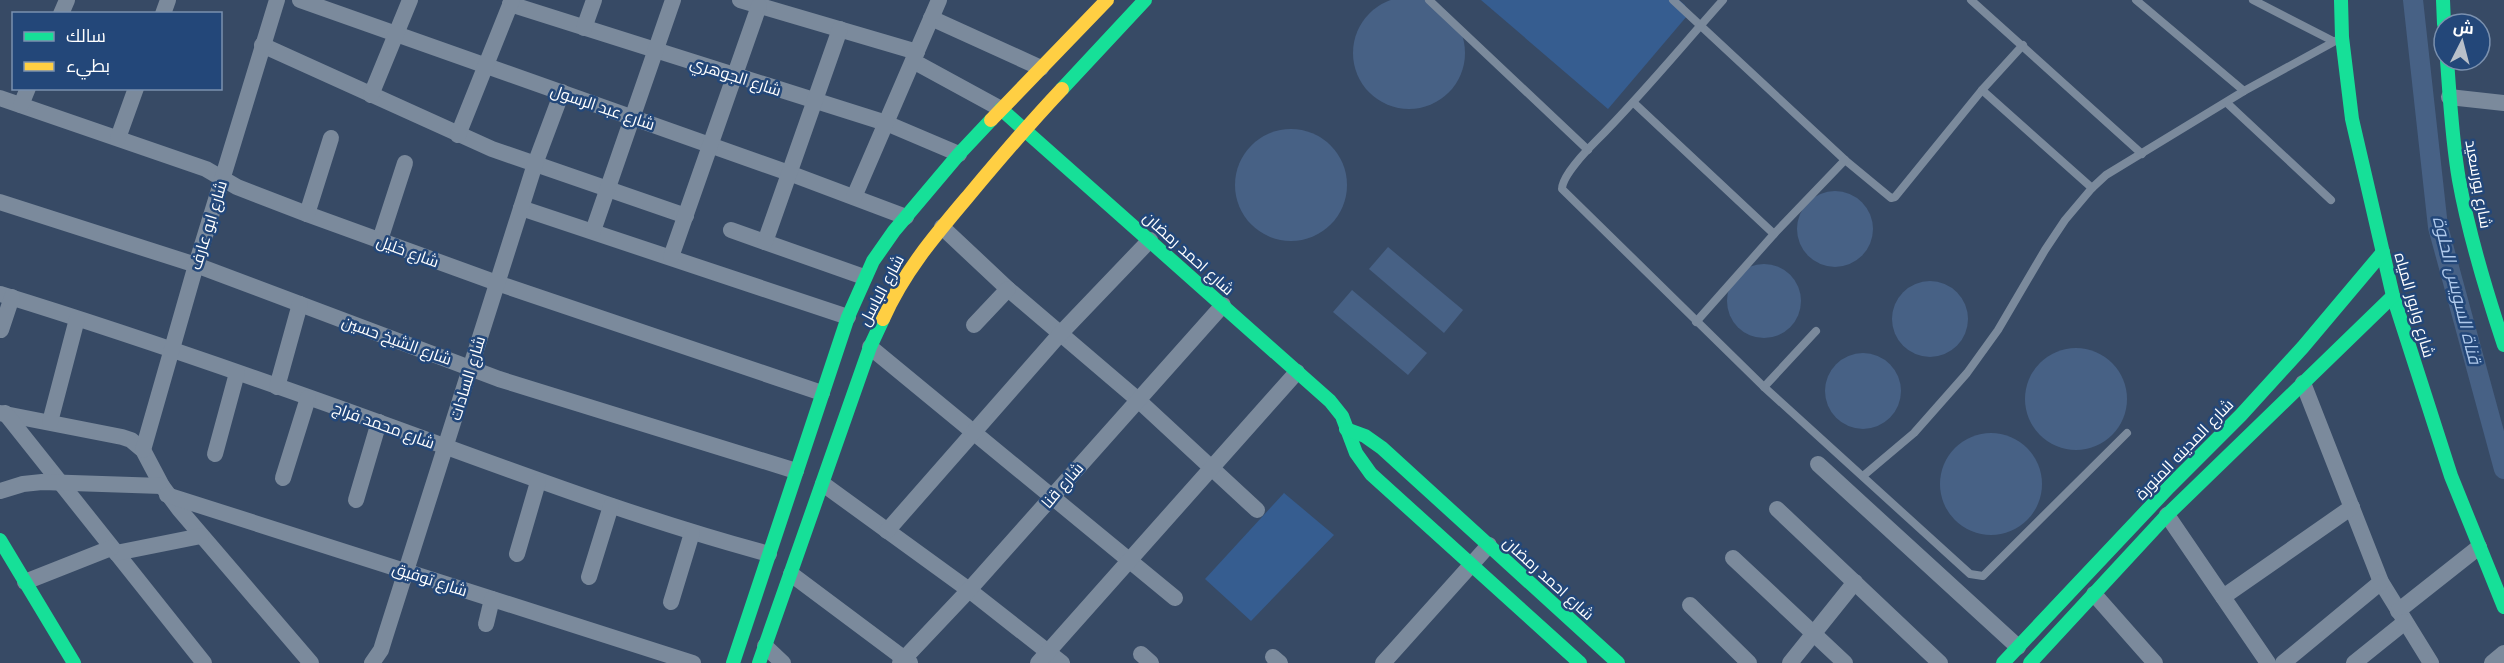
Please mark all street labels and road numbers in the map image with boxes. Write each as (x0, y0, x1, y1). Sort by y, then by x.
street label: شارع الجوهري (687, 52, 784, 104)
street label: شارع عبد الرسول (548, 80, 658, 136)
street label: شارع بورسعيد (2459, 138, 2497, 230)
street label: شارع ابو عارف (185, 178, 233, 273)
street label: شارع احمد رمضان (1138, 207, 1239, 301)
street label: شارع خليل (373, 230, 442, 273)
street label: شارع وابور المياه (2389, 250, 2440, 360)
street label: شارع الباسل (854, 251, 910, 330)
street label: شارع الشيخ حسين (339, 311, 455, 371)
street label: شارع السادات (445, 333, 491, 423)
street label: شارع المدينه المنورة (2131, 394, 2239, 505)
street label: شارع محمد فراج (330, 397, 438, 455)
street label: شارع قنا (1037, 458, 1089, 513)
street label: شارع احمد رمضان (1498, 532, 1599, 626)
street label: شارع توفيق (389, 558, 470, 602)

